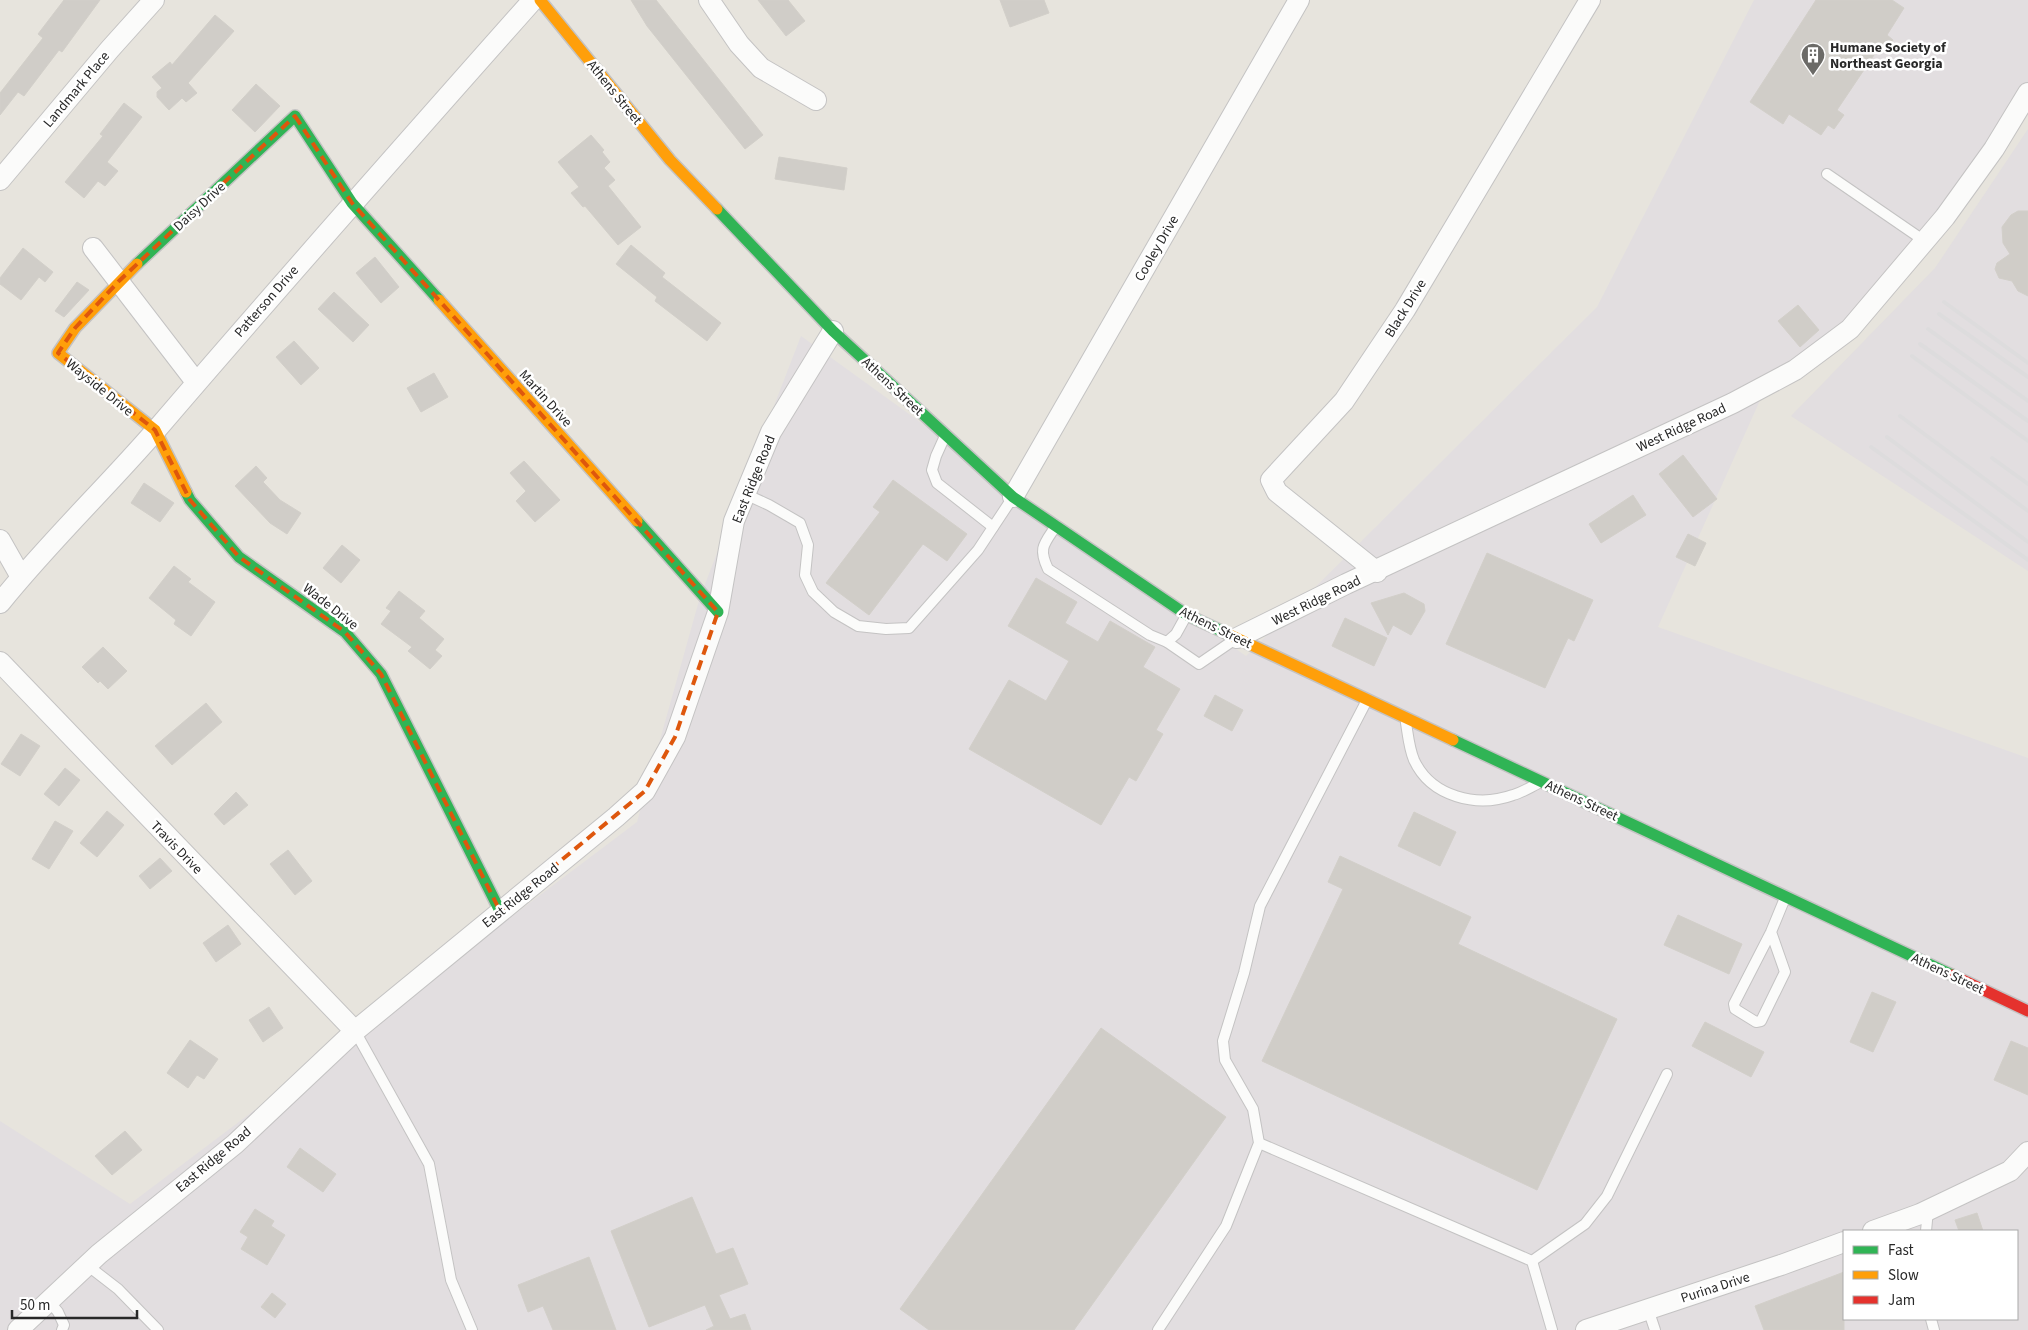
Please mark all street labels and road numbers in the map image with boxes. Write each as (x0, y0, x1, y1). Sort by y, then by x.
street label: Landmark Place (39, 47, 115, 132)
street label: Athens Street (582, 56, 647, 129)
street label: Daisy Drive (169, 177, 230, 236)
street label: Cooley Drive (1130, 212, 1184, 285)
street label: Patterson Drive (230, 261, 304, 342)
street label: Black Drive (1380, 275, 1432, 342)
street label: Athens Street (857, 353, 928, 421)
street label: Wayside Drive (61, 354, 137, 421)
street label: Martin Drive (514, 366, 576, 432)
street label: West Ridge Road (1633, 398, 1730, 457)
street label: East Ridge Road (727, 432, 781, 526)
street label: West Ridge Road (1269, 571, 1364, 631)
street label: Wade Drive (298, 579, 362, 635)
street label: Athens Street (1176, 602, 1255, 654)
street label: Athens Street (1542, 775, 1621, 827)
street label: Travis Drive (146, 816, 207, 879)
street label: East Ridge Road (478, 859, 563, 933)
street label: Athens Street (1908, 948, 1987, 1000)
street label: East Ridge Road (171, 1122, 256, 1197)
street label: Purina Drive (1678, 1267, 1753, 1309)

